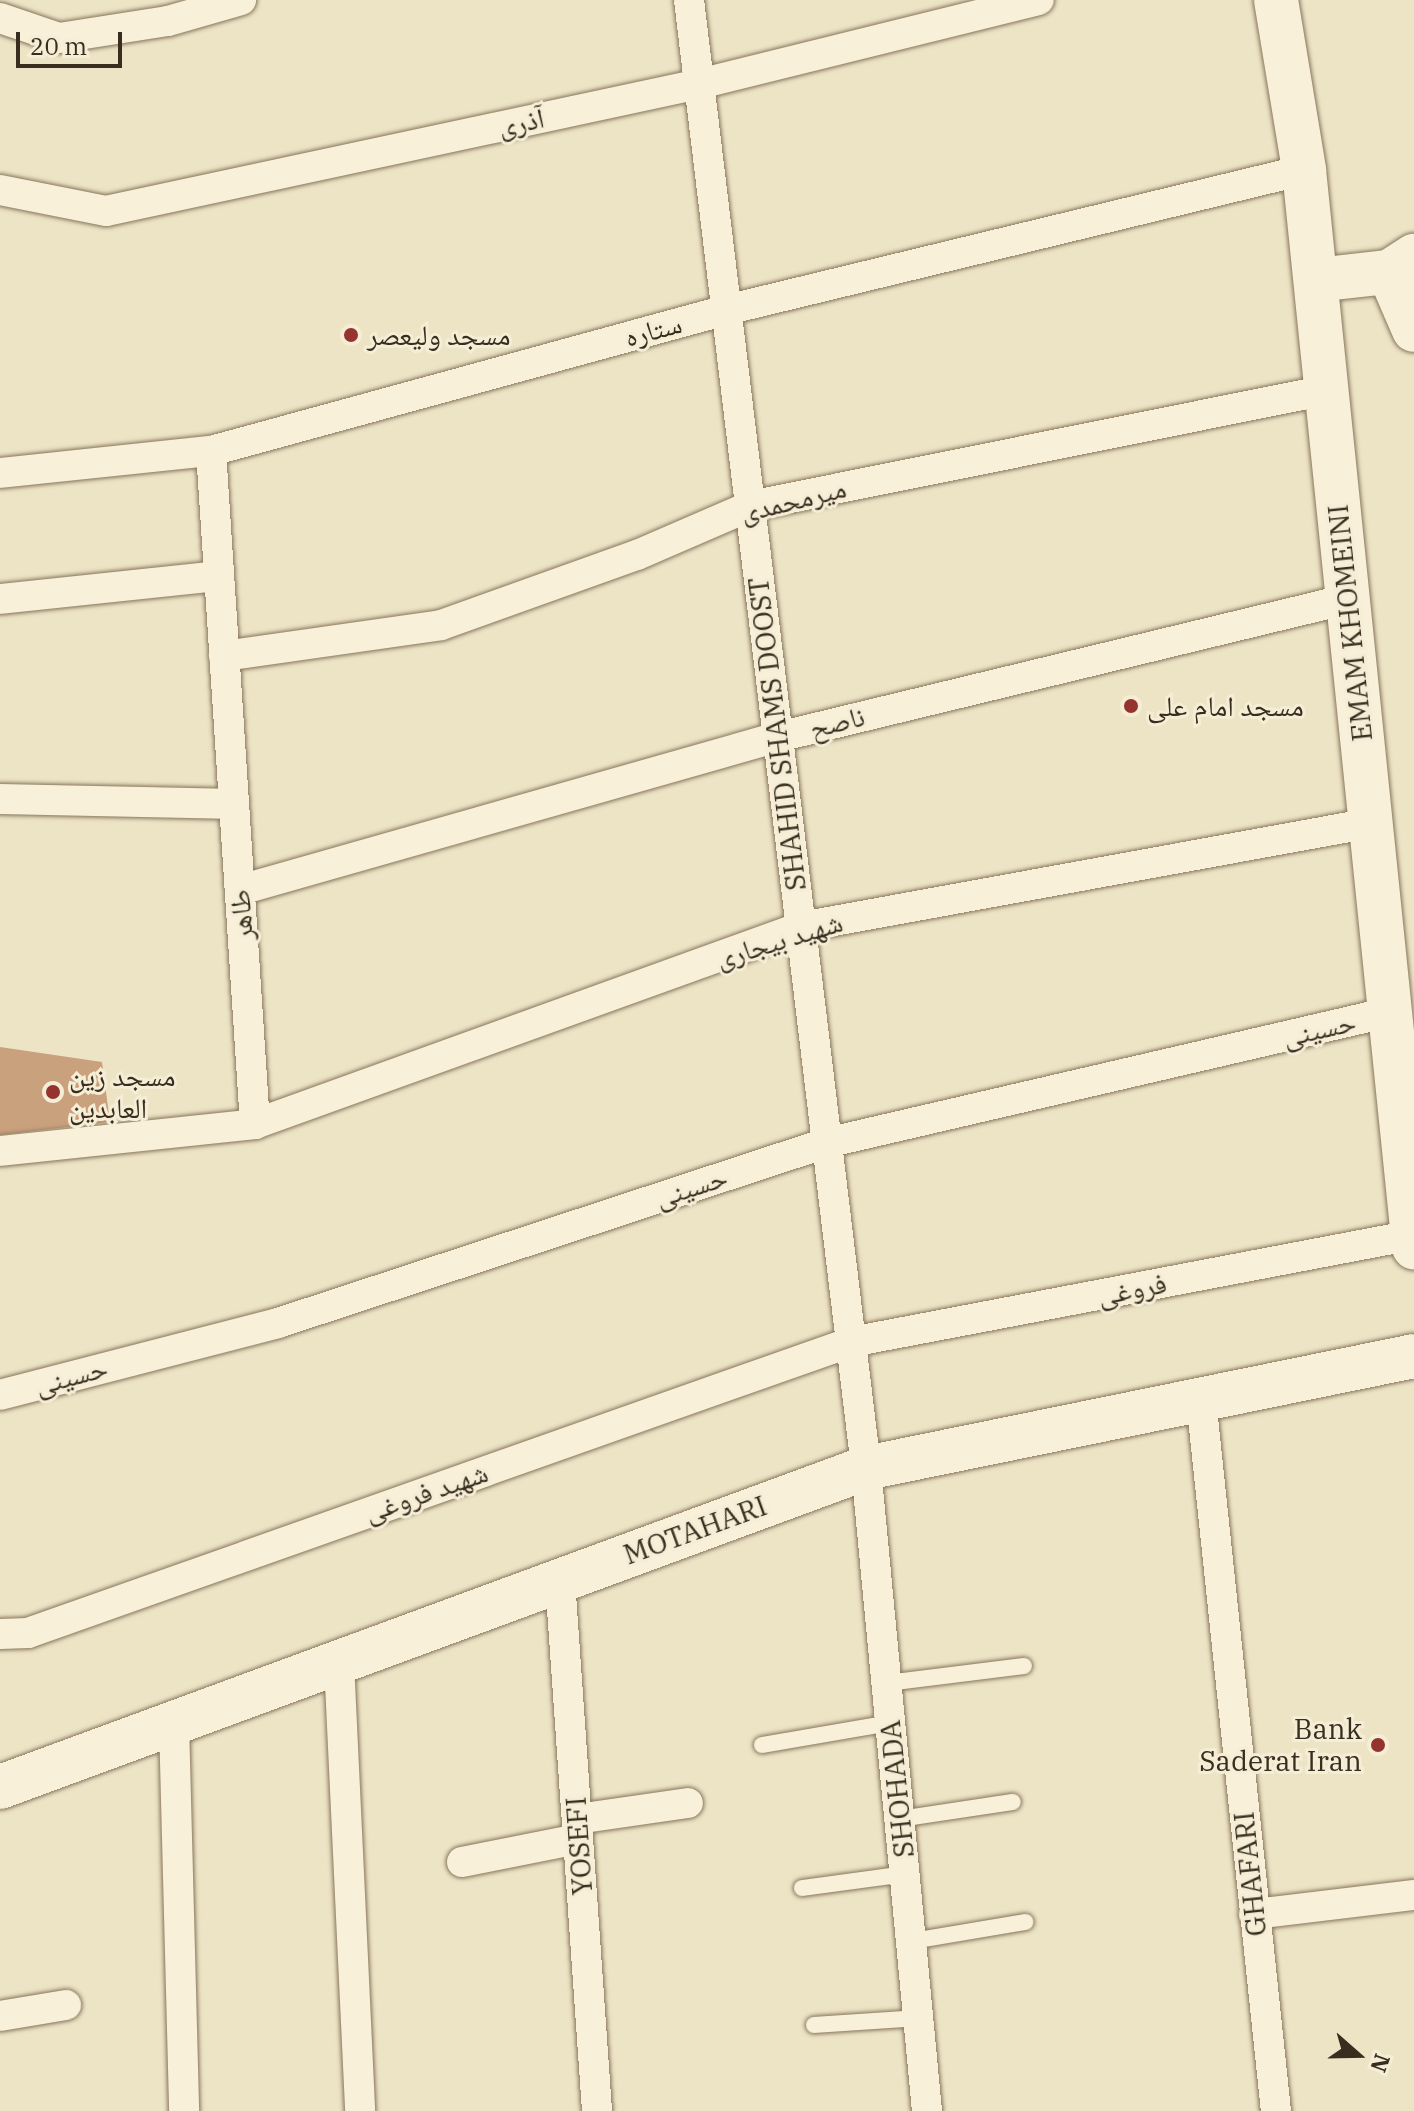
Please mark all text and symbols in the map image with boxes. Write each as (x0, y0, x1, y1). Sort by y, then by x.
scale bar (20, 16, 126, 66)
text: 20 m (30, 30, 87, 62)
street label: آذری (495, 101, 547, 143)
street label: ستاره (621, 306, 685, 354)
place label: مسجد ولیعصر (367, 318, 511, 352)
marker: مسجد ولیعصر (342, 326, 360, 344)
street label: میرمحمدی (737, 471, 849, 529)
street label: EMAM KHOMEINI (1321, 503, 1379, 743)
street label: SHAHID SHAMS DOOST (741, 575, 813, 893)
place label: مسجد امام علی (1147, 689, 1304, 723)
marker: مسجد امام علی (1122, 697, 1140, 715)
street label: ناصح (806, 699, 868, 745)
street label: طاهر (222, 888, 260, 942)
street label: شهید بیجاری (712, 905, 846, 975)
street label: حسینی (1279, 1004, 1359, 1054)
place label: مسجد زین العابدین (69, 1059, 176, 1125)
marker: مسجد زین العابدین (44, 1083, 62, 1101)
street label: حسینی (651, 1160, 731, 1214)
street label: فروغی (1095, 1266, 1169, 1312)
street label: حسینی (31, 1350, 111, 1402)
street label: شهید فروغی (360, 1455, 492, 1529)
street label: MOTAHARI (619, 1489, 771, 1571)
place label: Bank Saderat Iran (1199, 1712, 1362, 1778)
street label: SHOHADA (873, 1719, 921, 1859)
marker: Bank Saderat Iran (1369, 1736, 1387, 1754)
street label: YOSEFI (559, 1796, 599, 1896)
street label: GHAFARI (1227, 1810, 1273, 1938)
north arrow (1318, 2015, 1398, 2095)
text: N (1364, 2050, 1398, 2077)

